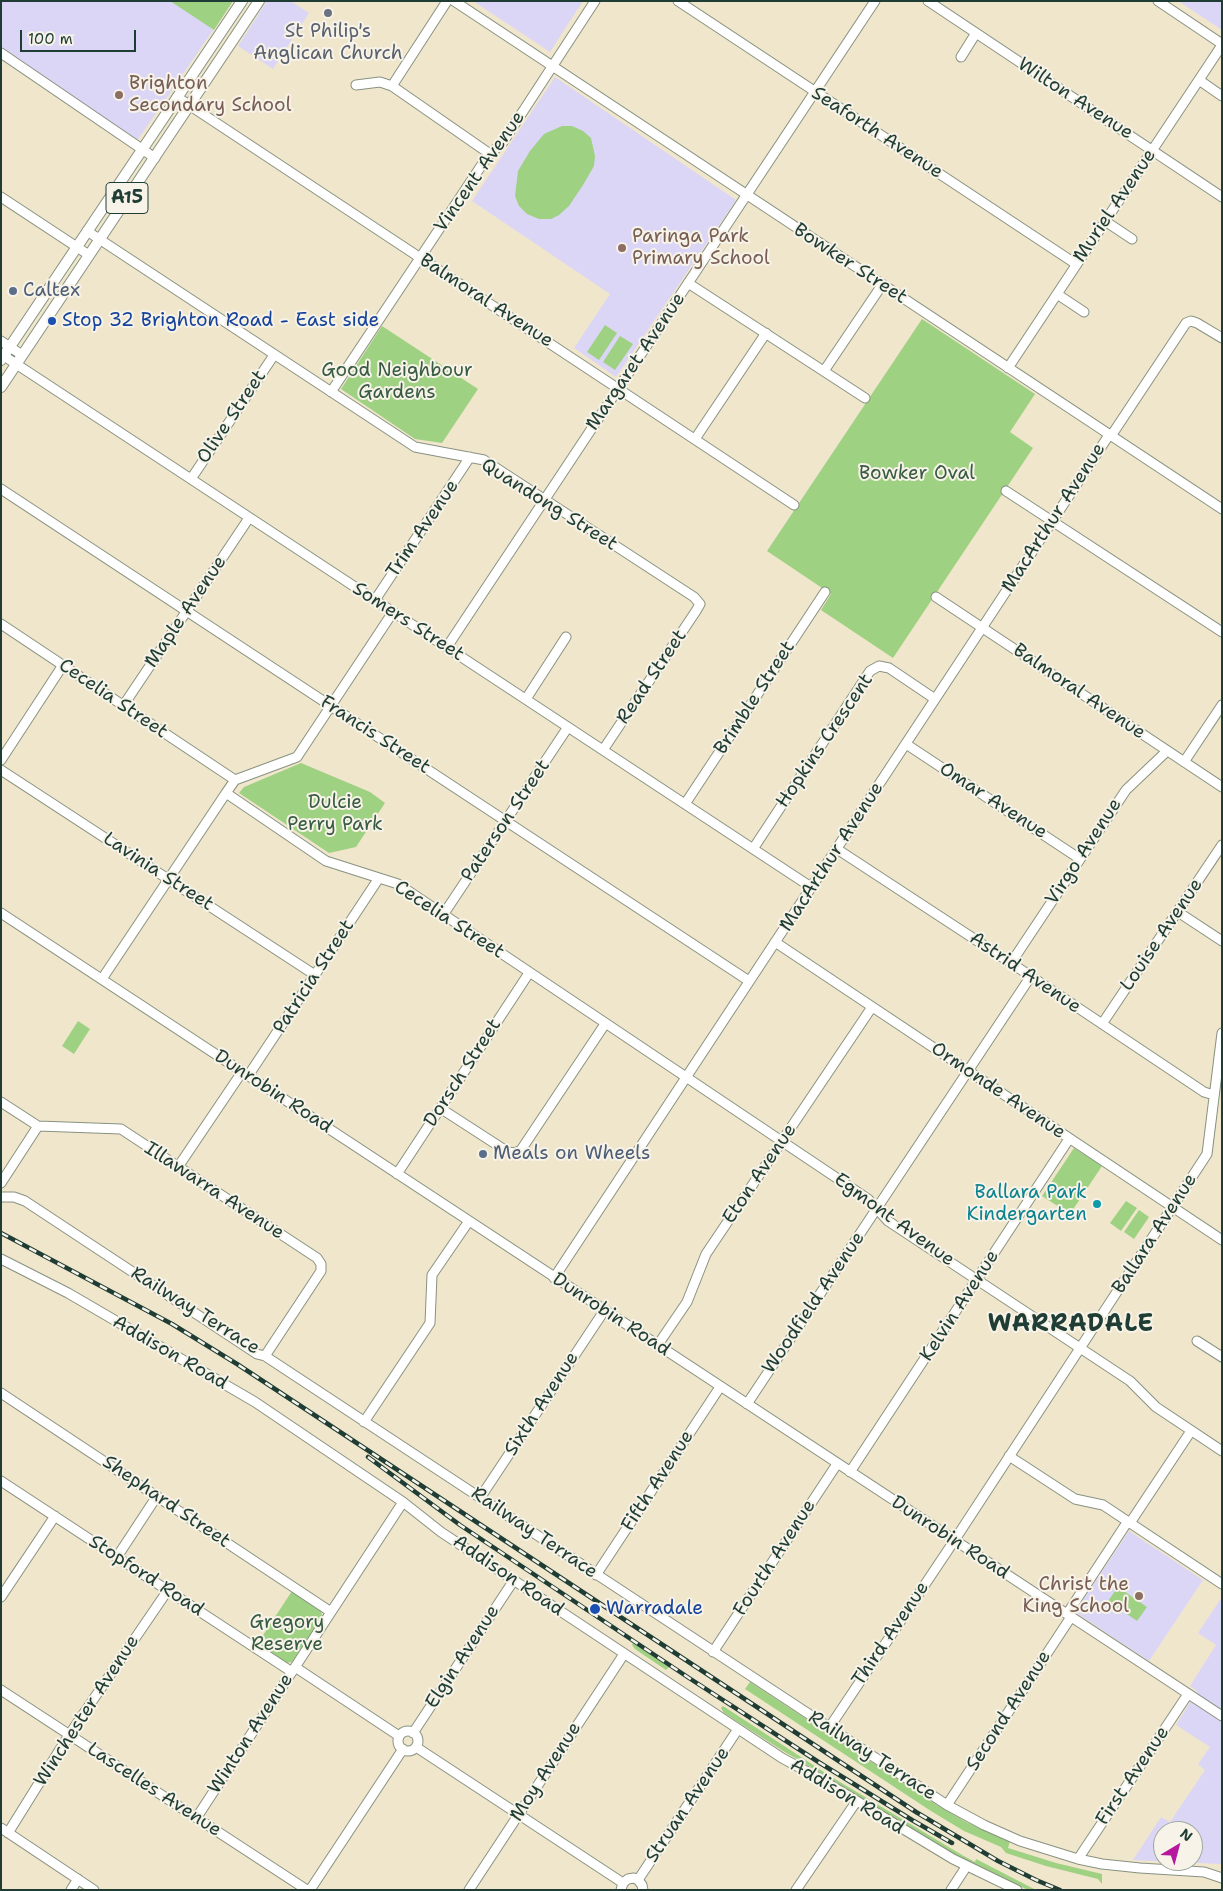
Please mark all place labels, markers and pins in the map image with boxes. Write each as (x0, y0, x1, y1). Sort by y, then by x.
marker: St Philip's Anglican Church (322, 7, 334, 19)
place label: St Philip's Anglican Church (253, 21, 403, 65)
place label: Brighton Secondary School (129, 73, 291, 117)
marker: Brighton Secondary School (113, 89, 125, 101)
place label: Paringa Park Primary School (632, 226, 770, 270)
marker: Paringa Park Primary School (616, 242, 628, 254)
place label: Caltex (23, 280, 80, 302)
marker: Caltex (7, 285, 19, 297)
place label: Stop 32 Brighton Road - East side (62, 310, 379, 332)
marker: Stop 32 Brighton Road - East side (46, 315, 58, 327)
place label: Meals on Wheels (493, 1143, 650, 1165)
marker: Meals on Wheels (477, 1148, 489, 1160)
place label: Ballara Park Kindergarten (966, 1182, 1087, 1226)
marker: Ballara Park Kindergarten (1091, 1198, 1103, 1210)
place label: Christ the King School (1023, 1574, 1129, 1618)
marker: Christ the King School (1133, 1590, 1145, 1602)
place label: Warradale (606, 1598, 703, 1620)
marker: Warradale (588, 1602, 602, 1616)

